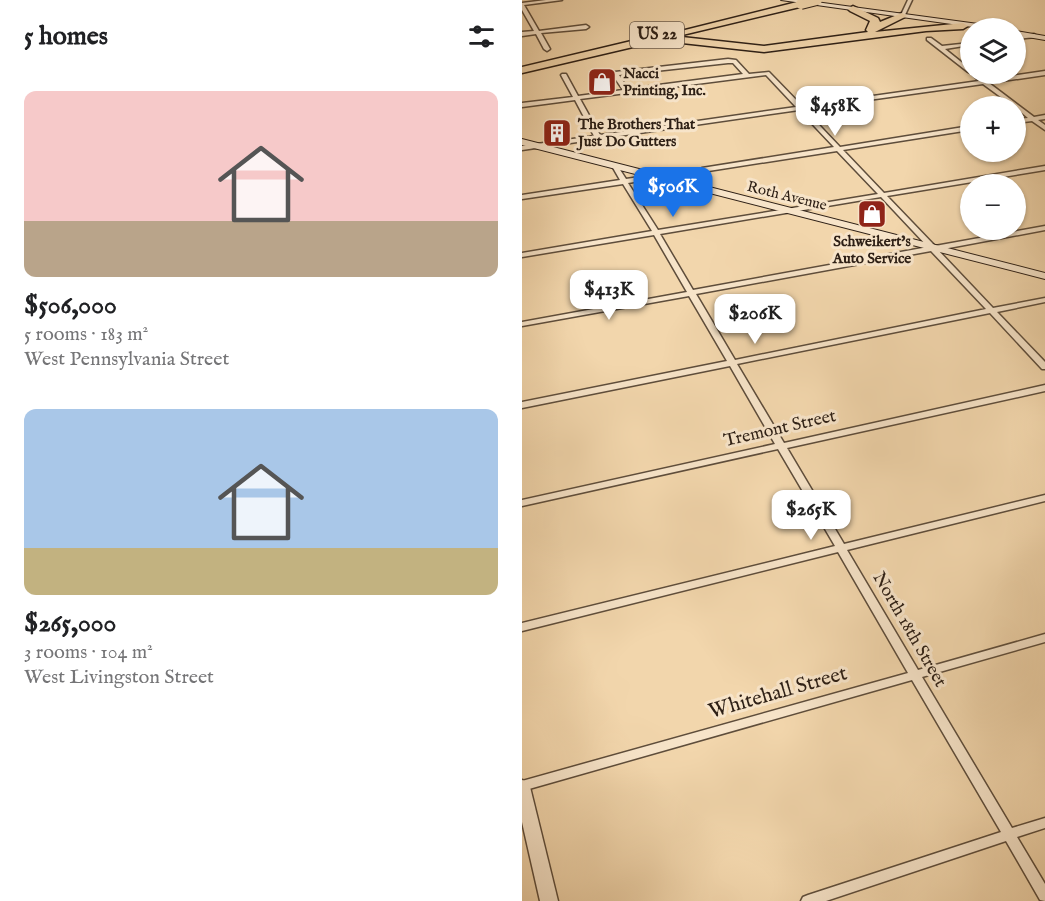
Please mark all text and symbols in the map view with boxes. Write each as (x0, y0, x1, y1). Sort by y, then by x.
map controls (960, 18, 1026, 240)
button: layers (960, 18, 1026, 84)
text: 5 homes (24, 20, 108, 53)
icon: filters (465, 20, 498, 53)
road number: US 22 (630, 22, 684, 48)
place label: Nacci Printing, Inc. (622, 64, 706, 100)
shop icon: Nacci Printing, Inc. (586, 66, 618, 98)
pin: $458K (793, 86, 877, 137)
text: $458K (810, 93, 860, 118)
button: + (960, 96, 1026, 162)
place label: The Brothers That Just Do Gutters (576, 115, 696, 151)
building icon: The Brothers That Just Do Gutters (541, 117, 573, 149)
icon: home (207, 130, 315, 238)
pin: $506K (631, 167, 715, 218)
text: $506K (648, 174, 698, 199)
button: − (960, 174, 1026, 240)
street label: Roth Avenue (745, 177, 829, 215)
shop icon: Schweikert's Auto Service (856, 198, 888, 230)
place label: Schweikert's Auto Service (832, 232, 911, 268)
pin: $413K (567, 270, 651, 321)
text: $413K (584, 277, 634, 302)
text: $506,000 (24, 289, 117, 322)
pin: $206K (713, 294, 797, 345)
text: $206K (728, 301, 782, 326)
text: 5 rooms · 183 m² (24, 322, 148, 347)
text: West Pennsylvania Street (24, 347, 229, 372)
street label: Tremont Street (722, 405, 838, 453)
icon: home (207, 448, 315, 556)
pin: $265K (769, 490, 853, 541)
text: $265K (786, 497, 836, 522)
street label: North 18th Street (867, 568, 951, 692)
text: $265,000 (24, 607, 116, 640)
text: 3 rooms · 104 m² (24, 640, 153, 665)
street label: Whitehall Street (706, 660, 850, 726)
text: West Livingston Street (24, 665, 214, 690)

